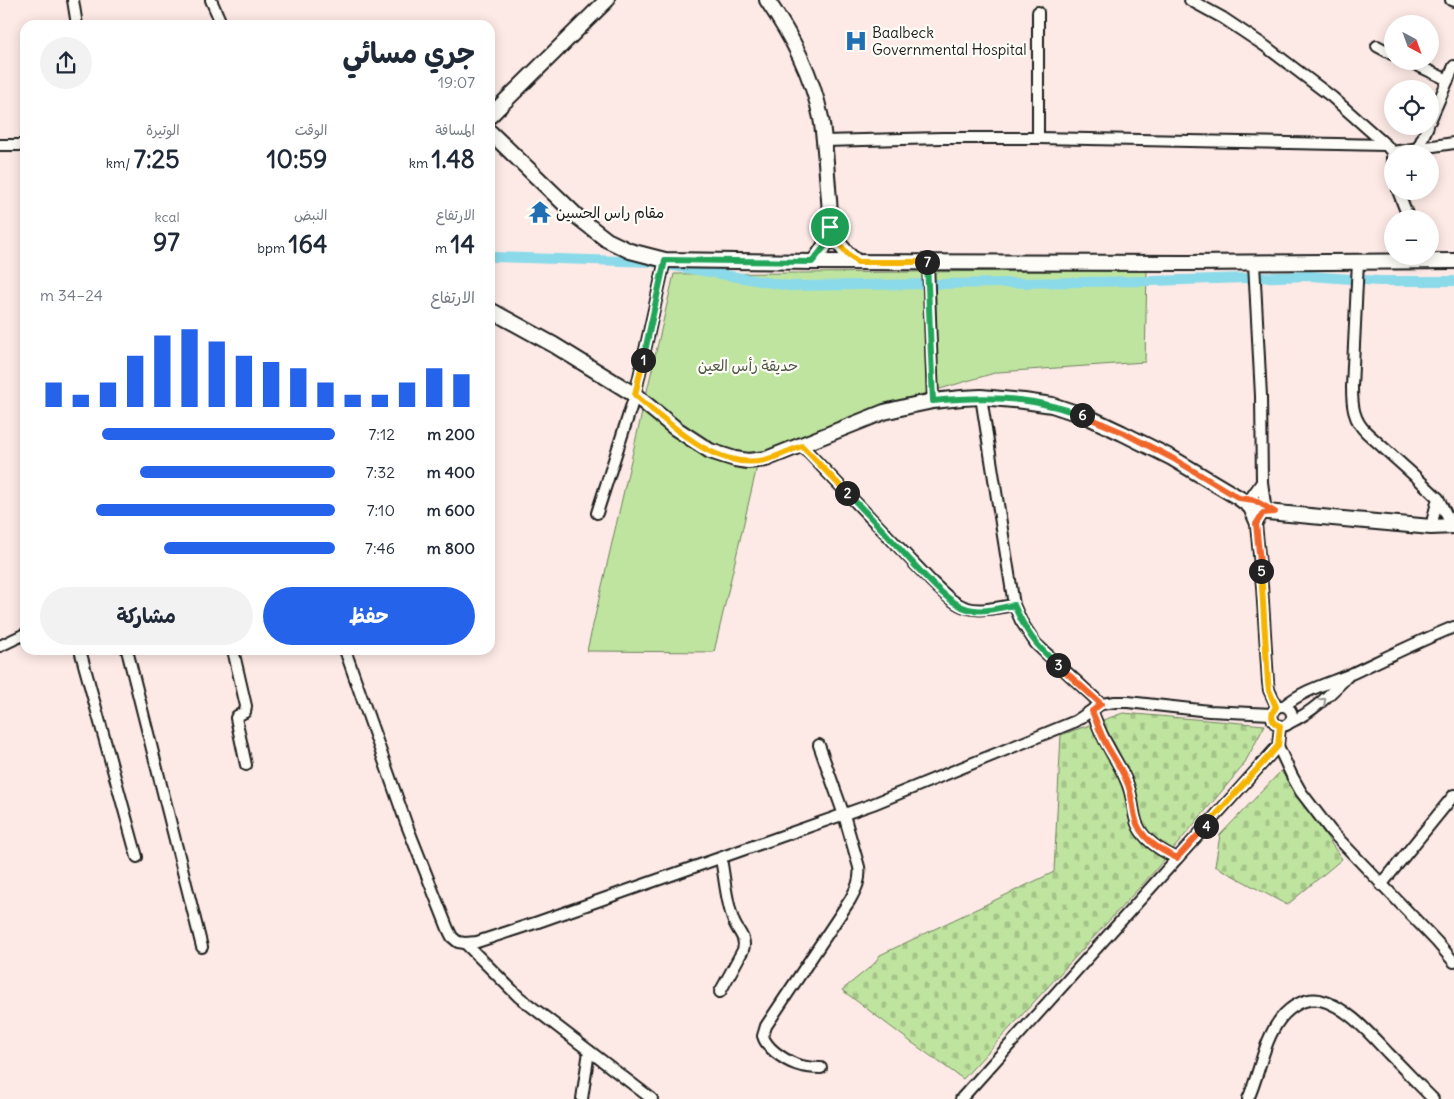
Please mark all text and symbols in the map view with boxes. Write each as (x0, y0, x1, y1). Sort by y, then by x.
north arrow (1384, 15, 1439, 70)
map controls (1384, 15, 1439, 265)
place label: Baalbeck Governmental Hospital (872, 23, 1027, 59)
hospital icon: Baalbeck Governmental Hospital (843, 28, 869, 54)
text: جري مسائي (343, 35, 475, 71)
button: share (40, 37, 92, 89)
text: 19:07 (438, 72, 475, 92)
button: locate (1384, 80, 1439, 135)
text: الوتيرة (146, 121, 180, 139)
text: الوقت (295, 121, 327, 139)
text: المسافة (435, 121, 475, 139)
text: 7:25 (134, 143, 180, 175)
text: 10:59 (267, 143, 327, 175)
text: 1.48 (432, 143, 475, 175)
button: + (1384, 145, 1439, 200)
text: /km (106, 154, 134, 172)
text: km (409, 154, 432, 172)
temple icon: مقام راس الحسين (527, 199, 553, 225)
place label: مقام راس الحسين (556, 203, 664, 224)
text: النبض (294, 206, 327, 224)
text: الارتفاع (436, 206, 475, 224)
pin (809, 206, 851, 248)
text: kcal (154, 208, 180, 226)
button: − (1384, 210, 1439, 265)
icon: arrive (816, 213, 844, 241)
text: 97 (153, 226, 180, 258)
text: 164 (289, 228, 327, 260)
text: 14 (451, 228, 475, 260)
text: bpm (257, 239, 289, 257)
text: m (435, 239, 451, 257)
pin: 7 (914, 250, 940, 274)
text: 7 (924, 253, 931, 271)
text: 24–34 m (40, 285, 103, 305)
text: الارتفاع (430, 287, 475, 307)
pin: 1 (630, 348, 656, 372)
text: 1 (641, 351, 646, 369)
park label: حديقة رأس العين (698, 356, 798, 375)
pin: 6 (1070, 402, 1094, 428)
text: 6 (1078, 406, 1087, 424)
text: 7:12 (368, 424, 395, 444)
text: 200 m (427, 424, 475, 444)
text: 7:32 (366, 462, 395, 482)
text: 400 m (427, 462, 475, 482)
pin: 2 (834, 480, 860, 506)
text: 2 (844, 484, 851, 502)
text: 7:10 (367, 500, 395, 520)
text: 600 m (427, 500, 475, 520)
text: 7:46 (365, 538, 395, 558)
text: 800 m (427, 538, 475, 558)
pin: 5 (1248, 558, 1274, 584)
text: 5 (1257, 562, 1266, 580)
button: مشاركة (40, 587, 253, 645)
button: حفظ (263, 587, 475, 645)
pin: 3 (1046, 652, 1070, 678)
text: 3 (1055, 656, 1062, 674)
one-way arrow (1317, 698, 1326, 707)
pin: 4 (1194, 814, 1218, 838)
text: 4 (1202, 817, 1211, 835)

